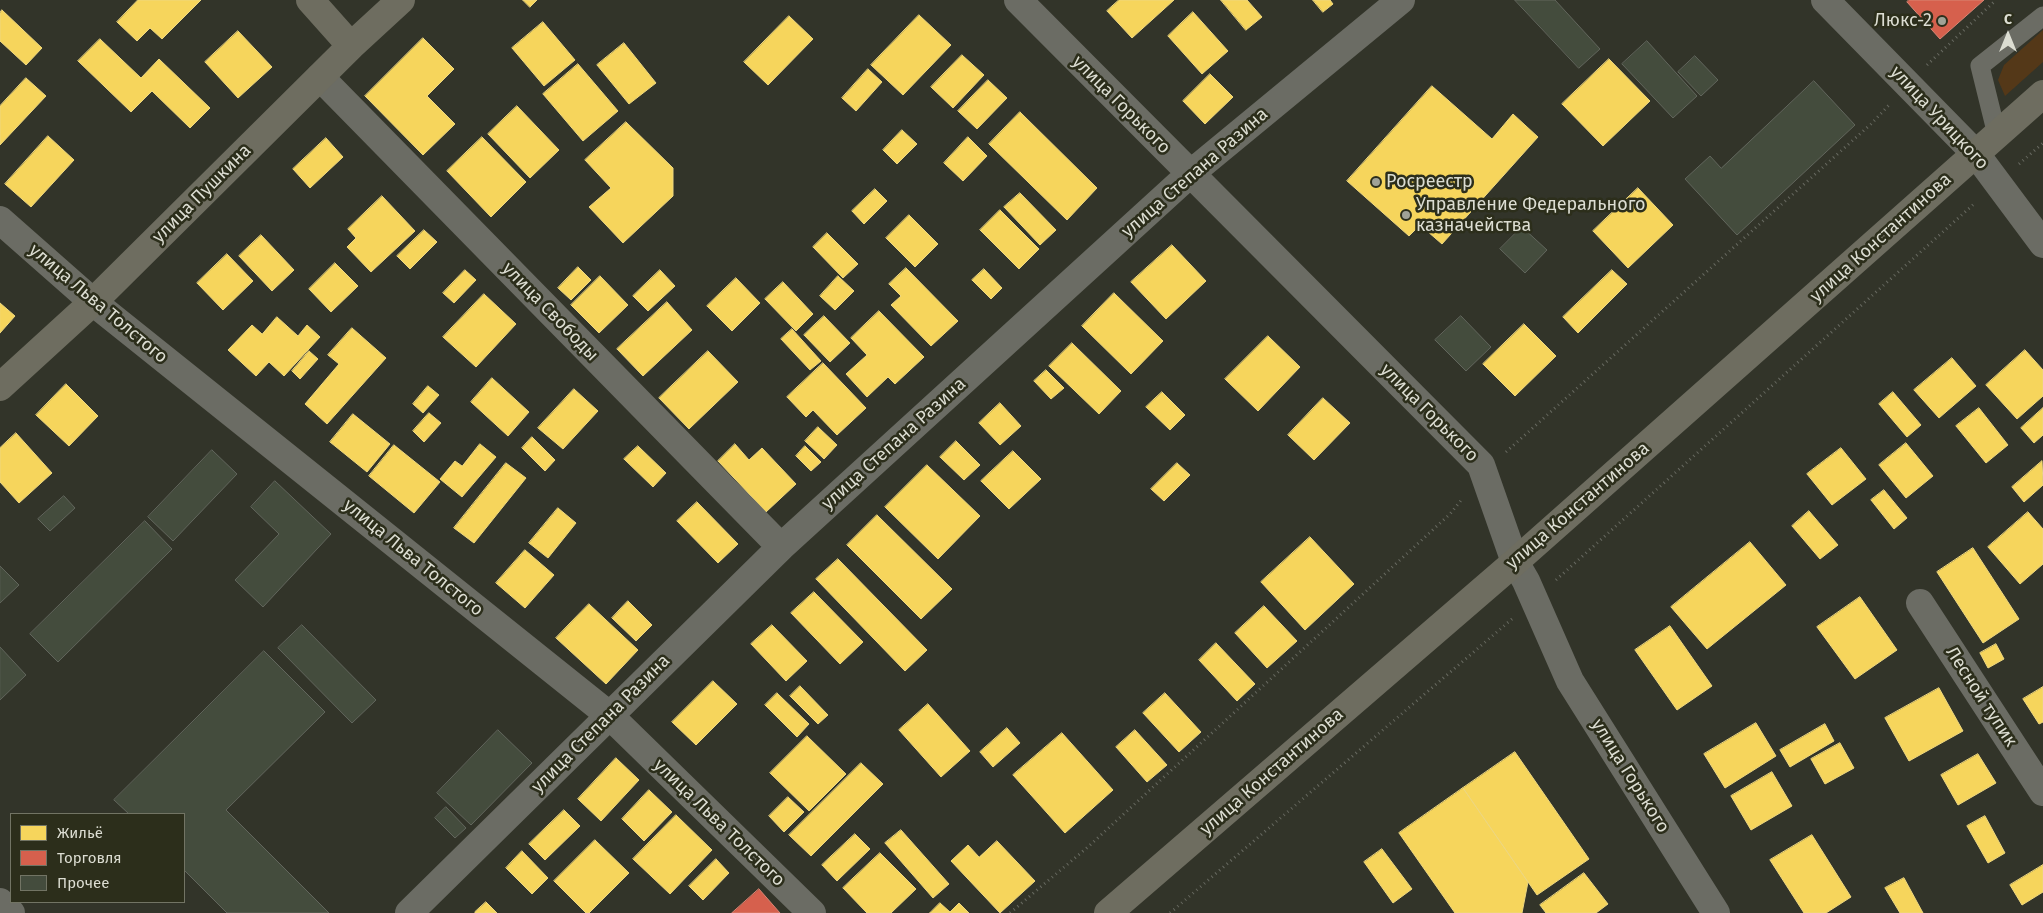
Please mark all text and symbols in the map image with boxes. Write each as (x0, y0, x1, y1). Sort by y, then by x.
place label: Люкс-2 (1874, 10, 1932, 32)
north arrow (1983, 10, 2033, 60)
text: С (2004, 11, 2012, 28)
marker: Люкс-2 (1936, 15, 1948, 27)
street label: улица Горького (1067, 51, 1175, 159)
street label: улица Урицкого (1885, 62, 1993, 174)
street label: улица Степана Разина (1117, 104, 1273, 242)
street label: улица Пушкина (148, 140, 256, 248)
street label: улица Константинова (1806, 169, 1956, 307)
place label: Росреестр (1386, 171, 1473, 193)
marker: Росреестр (1370, 176, 1382, 188)
place label: Управление Федерального казначейства (1416, 194, 1645, 236)
marker: Управление Федерального казначейства (1400, 209, 1412, 221)
street label: улица Льва Толстого (24, 240, 172, 368)
street label: улица Свободы (497, 258, 603, 366)
street label: улица Горького (1375, 359, 1483, 467)
street label: улица Степана Разина (817, 373, 971, 515)
street label: улица Константинова (1502, 438, 1654, 574)
street label: улица Льва Толстого (339, 495, 487, 621)
street label: Лесной тупик (1941, 643, 2021, 751)
street label: улица Степана Разина (527, 650, 675, 798)
street label: улица Константинова (1196, 704, 1348, 840)
street label: улица Горького (1586, 715, 1674, 837)
street label: улица Льва Толстого (649, 755, 789, 891)
legend (10, 813, 185, 903)
text: Жильё (57, 824, 103, 842)
text: Торговля (57, 849, 122, 867)
text: Прочее (57, 874, 109, 892)

